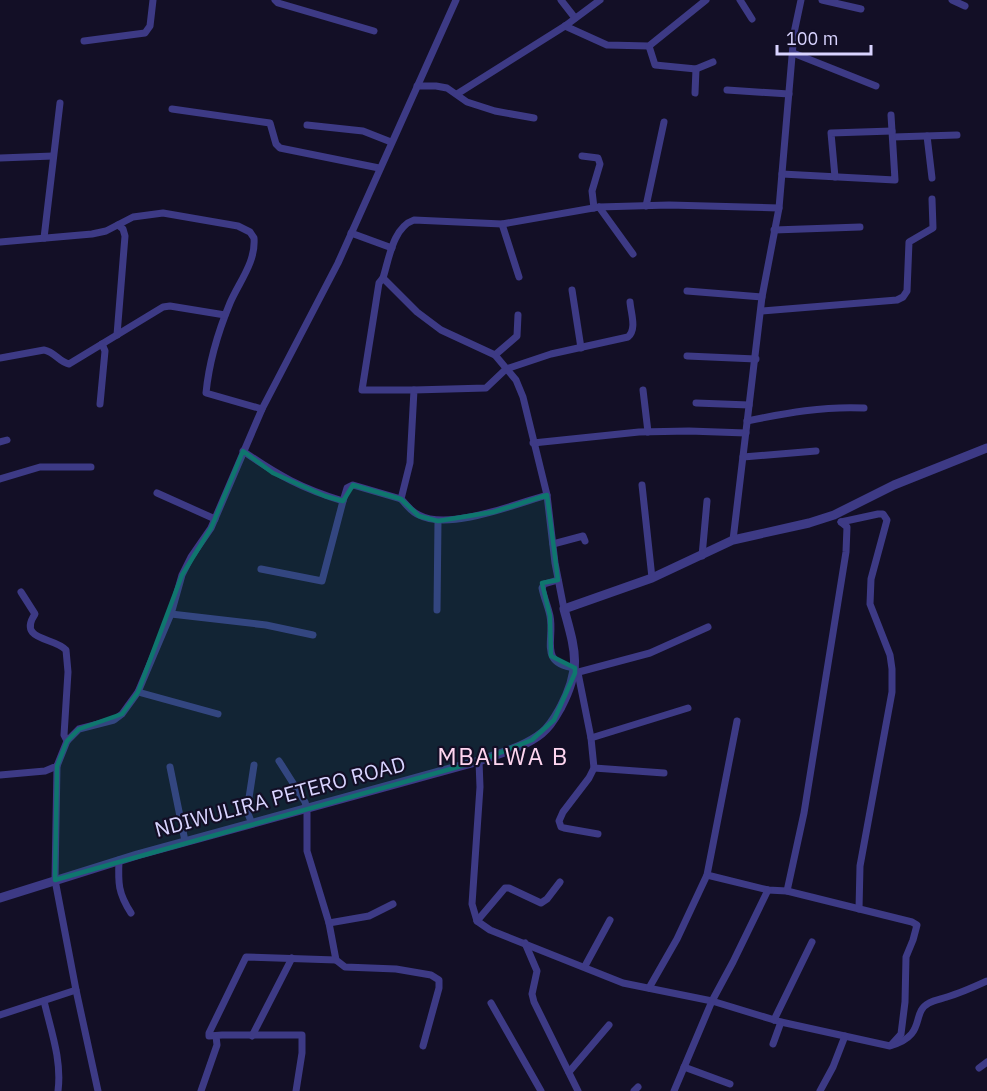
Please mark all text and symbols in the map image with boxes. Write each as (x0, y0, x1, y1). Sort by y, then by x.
scale bar (777, 18, 872, 56)
text: 100 m (786, 27, 838, 50)
district label: MBALWA B (437, 740, 569, 772)
street label: NDIWULIRA PETERO ROAD (151, 749, 408, 843)

